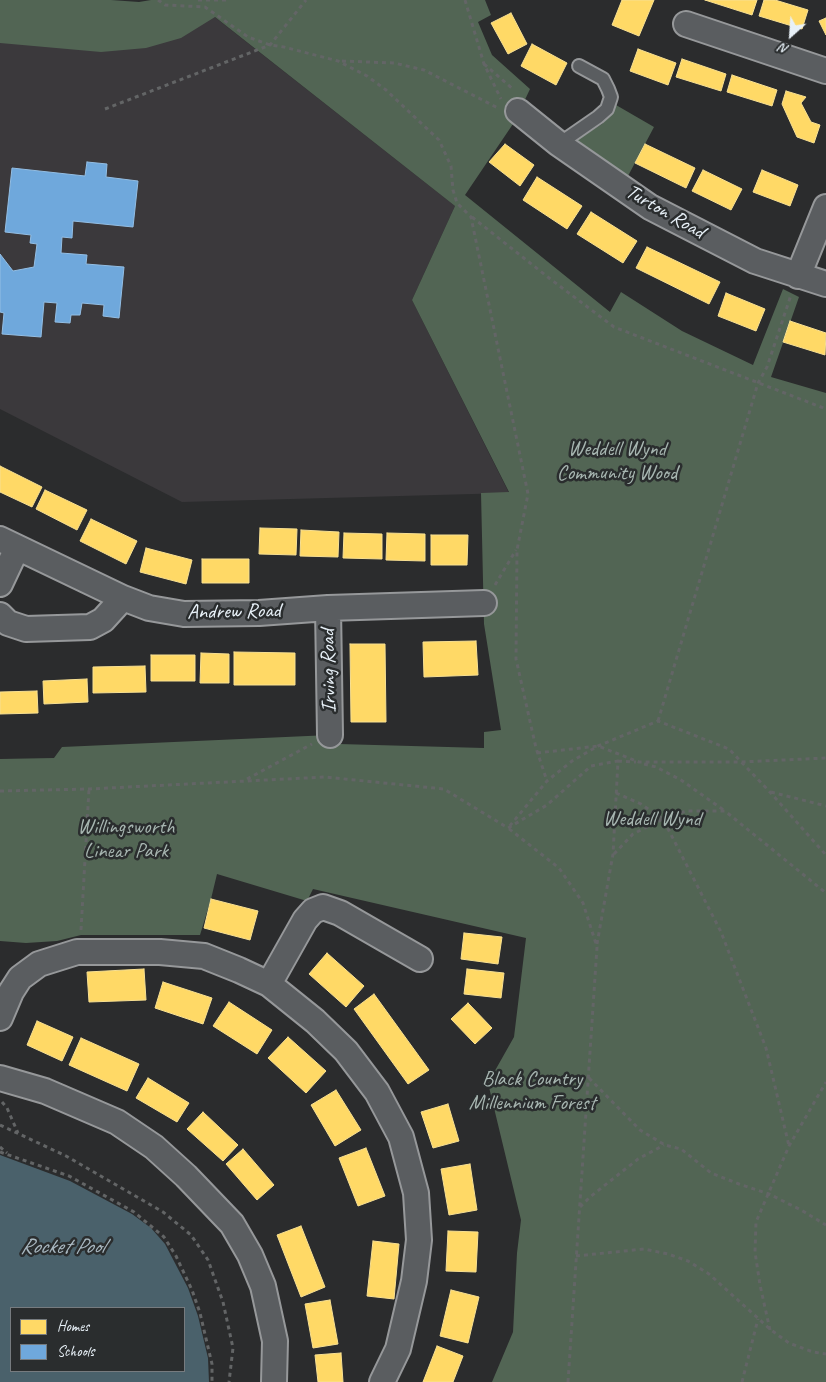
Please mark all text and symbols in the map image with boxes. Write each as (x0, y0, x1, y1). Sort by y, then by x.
north arrow (766, 10, 816, 60)
text: N (777, 39, 792, 58)
street label: Turton Road (621, 179, 709, 245)
park label: Weddell Wynd Community Wood (557, 436, 677, 486)
street label: Andrew Road (187, 599, 281, 625)
street label: Irving Road (316, 629, 342, 713)
park label: Weddell Wynd (603, 806, 701, 832)
park label: Willingsworth Linear Park (77, 814, 175, 864)
park label: Black Country Millennium Forest (469, 1066, 595, 1116)
water label: Rocket Pool (20, 1234, 104, 1260)
legend (10, 1307, 185, 1372)
text: Homes (57, 1317, 89, 1336)
text: Schools (57, 1342, 94, 1361)

